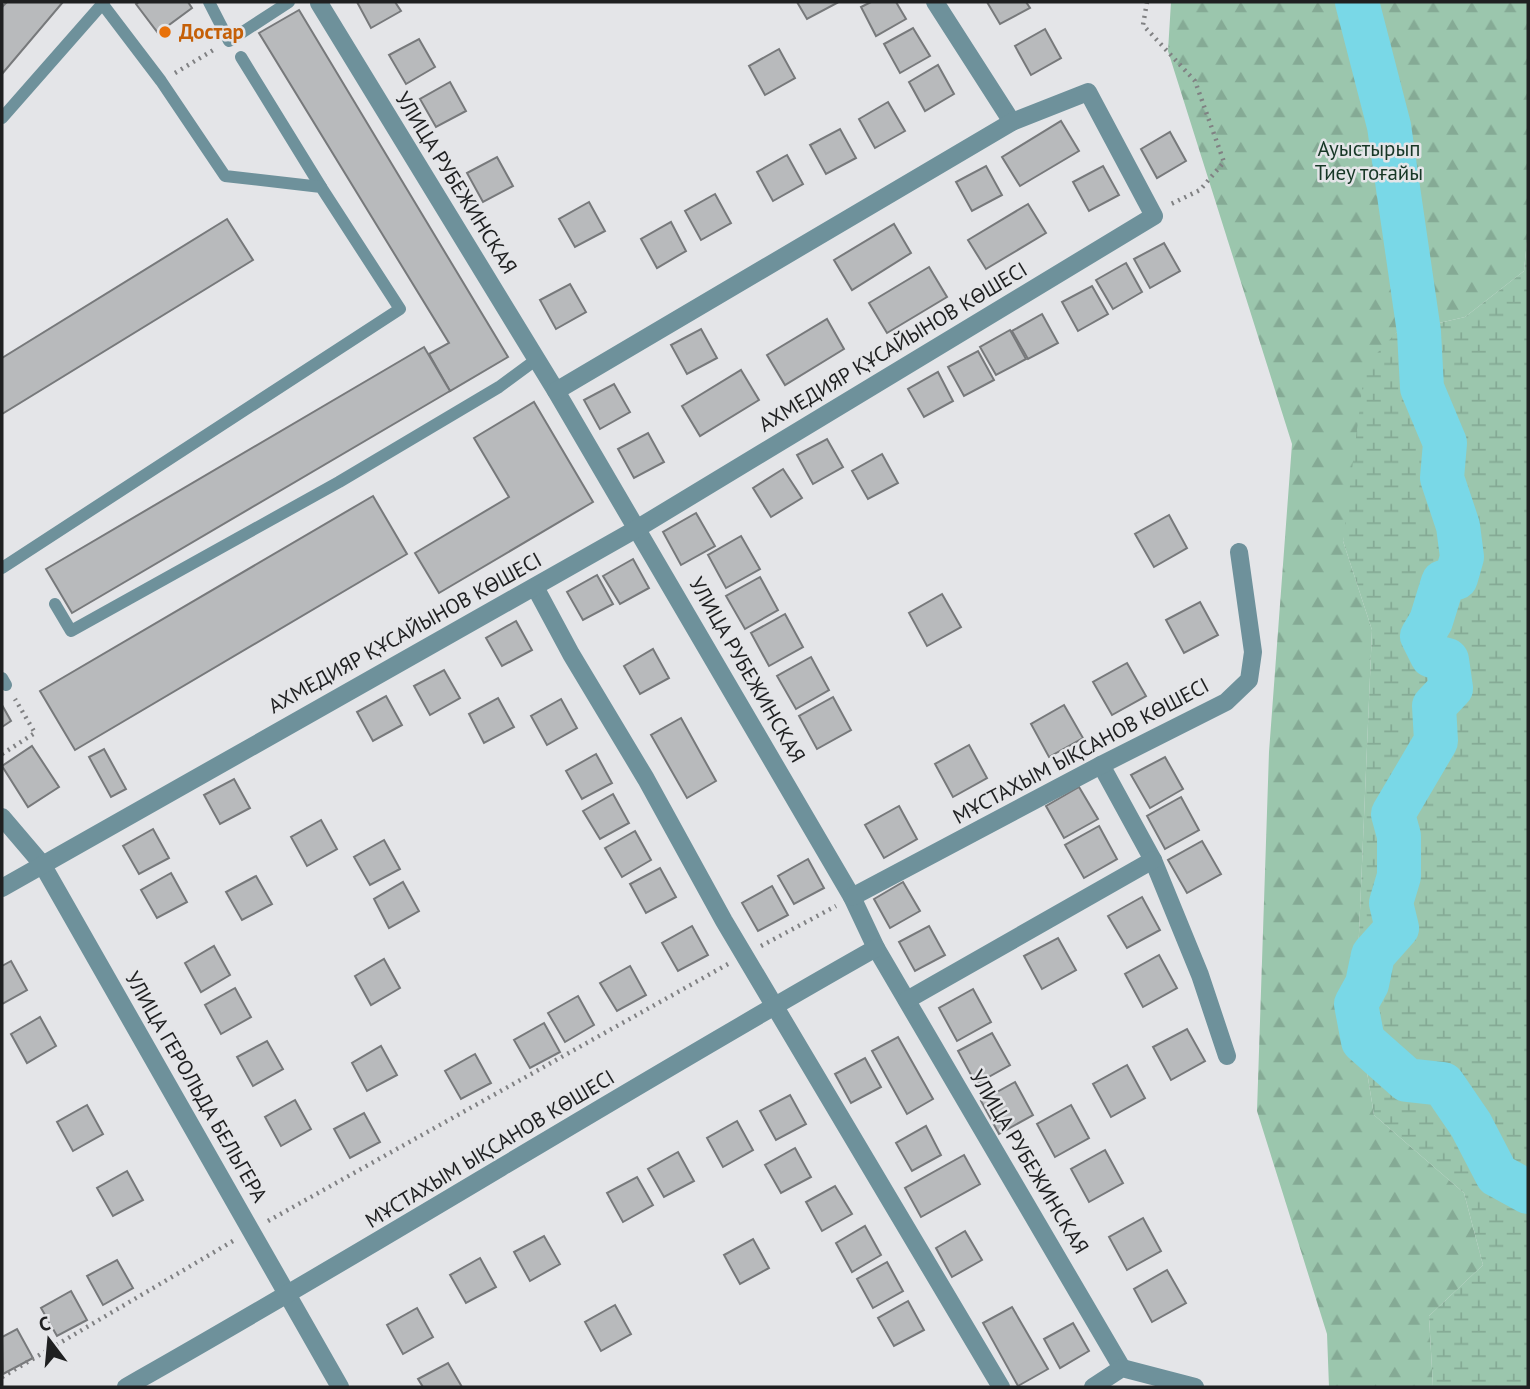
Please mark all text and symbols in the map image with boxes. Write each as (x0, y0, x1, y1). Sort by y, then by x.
place label: Достар (179, 18, 244, 45)
marker: Достар (157, 24, 173, 40)
street label: УЛИЦА РУБЕЖИНСКАЯ (389, 87, 524, 279)
park label: Ауыстырып Тиеу тоғайы (1315, 135, 1423, 186)
street label: АХМЕДИЯР ҚҰСАЙЫНОВ КӨШЕСІ (753, 255, 1032, 438)
street label: АХМЕДИЯР ҚҰСАЙЫНОВ КӨШЕСІ (263, 546, 546, 719)
street label: УЛИЦА РУБЕЖИНСКАЯ (683, 572, 812, 767)
street label: МҰСТАХЫМ ЫҚСАНОВ КӨШЕСІ (948, 671, 1213, 830)
street label: УЛИЦА ГЕРОЛЬДА БЕЛЬГЕРА (119, 966, 274, 1208)
street label: МҰСТАХЫМ ЫҚСАНОВ КӨШЕСІ (360, 1063, 619, 1234)
street label: УЛИЦА РУБЕЖИНСКАЯ (964, 1065, 1095, 1259)
north arrow (14, 1305, 84, 1375)
text: С (36, 1311, 53, 1337)

